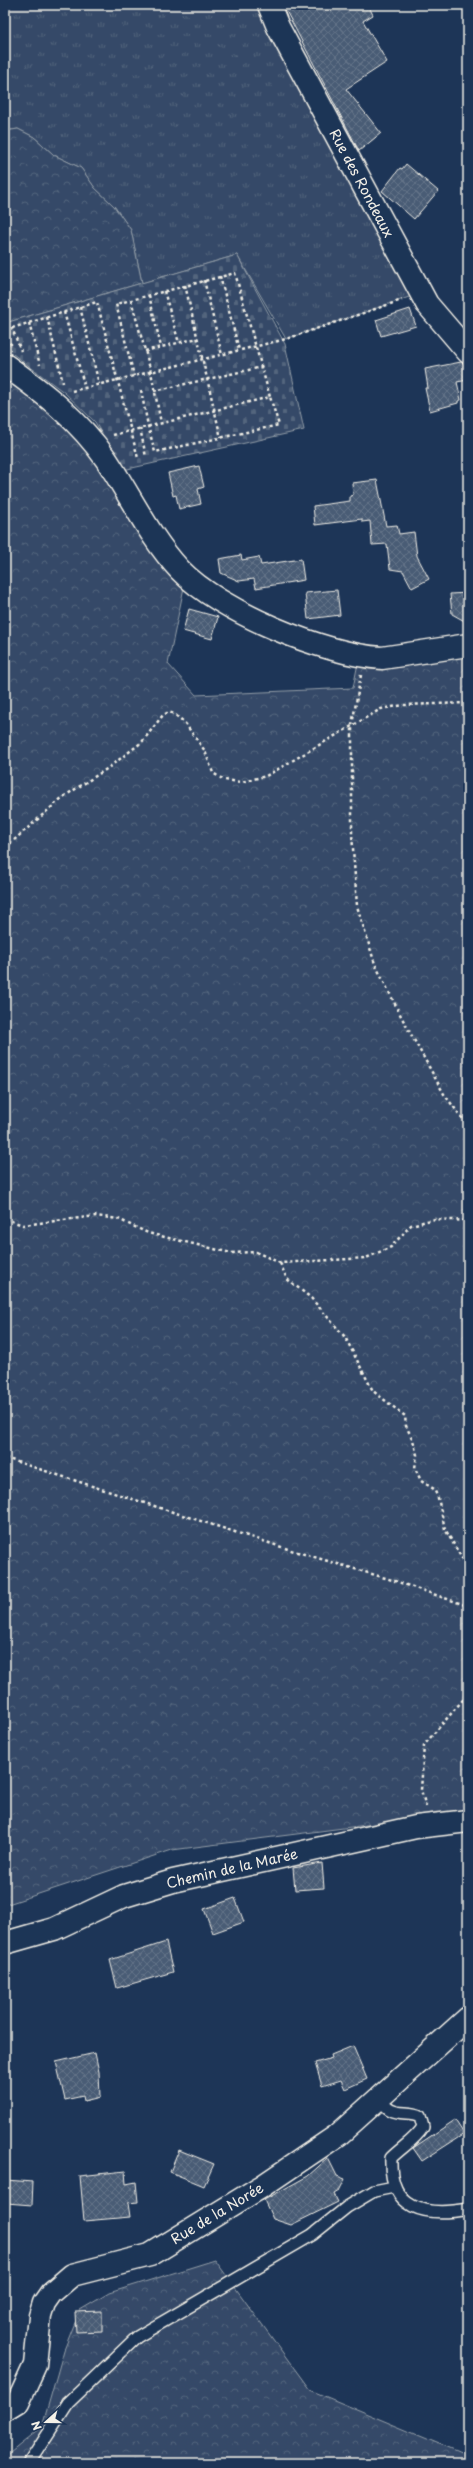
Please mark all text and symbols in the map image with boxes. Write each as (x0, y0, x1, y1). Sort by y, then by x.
street label: Rue des Rondeaux (325, 125, 399, 241)
street label: Chemin de la Marée (164, 1843, 300, 1893)
street label: Rue de la Norée (167, 2177, 268, 2249)
north arrow (26, 2402, 66, 2442)
text: N (27, 2418, 46, 2433)

